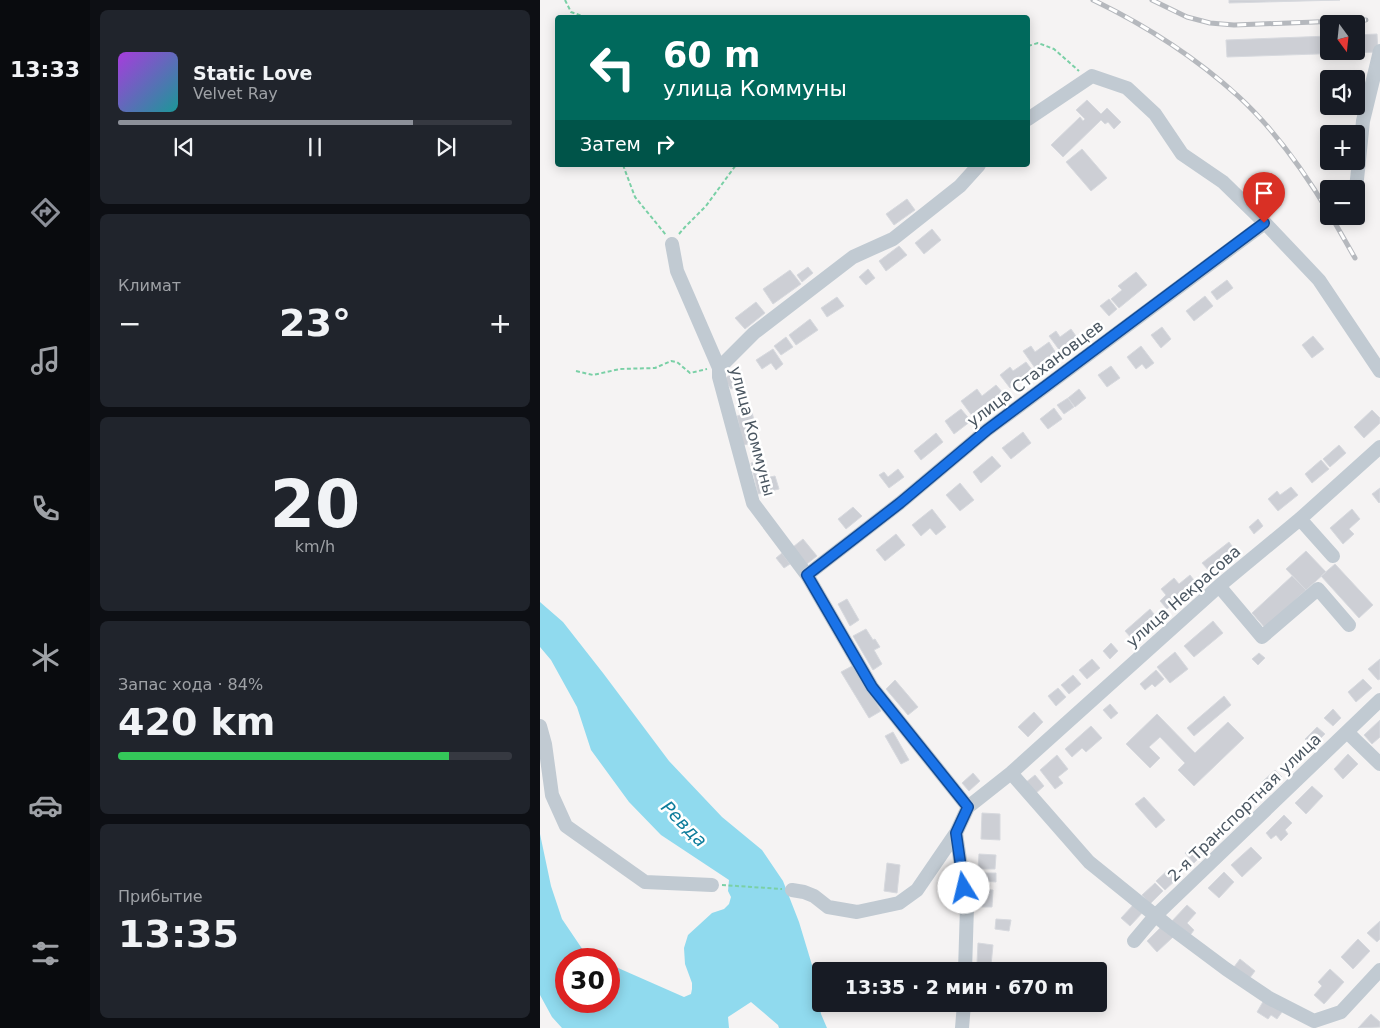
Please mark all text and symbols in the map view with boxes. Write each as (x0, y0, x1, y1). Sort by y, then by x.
north arrow (1320, 15, 1365, 60)
map controls (1320, 15, 1365, 225)
icon: left (580, 35, 645, 100)
text: 60 m (663, 35, 760, 75)
text: 13:33 (10, 57, 80, 82)
text: Static Love (193, 62, 313, 84)
button: sound (1320, 70, 1365, 115)
text: улица Коммуны (663, 76, 847, 101)
text: Velvet Ray (193, 84, 278, 103)
button: + (1320, 125, 1365, 170)
icon: right (651, 130, 679, 158)
icon: previous (170, 133, 198, 161)
icon: pause (301, 133, 329, 161)
icon: next (432, 133, 460, 161)
text: Затем (580, 133, 641, 155)
pin (1243, 172, 1285, 223)
icon: arrive (1250, 179, 1278, 207)
button: − (1320, 180, 1365, 225)
icon: directions (28, 195, 63, 230)
text: Климат (118, 276, 181, 295)
text: 23° (279, 301, 351, 345)
text: − (118, 307, 141, 340)
text: + (489, 307, 512, 340)
street label: улица Стахановцев (964, 316, 1107, 431)
icon: music (28, 343, 63, 378)
street label: улица Коммуны (726, 364, 779, 498)
text: 20 (270, 467, 360, 542)
icon: phone (28, 491, 63, 526)
text: km/h (295, 537, 335, 556)
street label: улица Некрасова (1122, 542, 1244, 651)
icon: climate (28, 640, 63, 675)
text: Запас хода · 84% (118, 675, 263, 694)
text: 420 km (118, 700, 275, 744)
street label: 2-я Транспортная улица (1164, 729, 1325, 885)
icon: car (28, 788, 63, 823)
water label: Ревда (657, 796, 712, 851)
position arrow (937, 861, 989, 913)
text: Прибытие (118, 887, 203, 906)
text: 13:35 (118, 912, 239, 956)
icon: filters (28, 936, 63, 971)
speed limit sign: 30 (555, 948, 620, 1013)
text: 13:35 · 2 мин · 670 m (845, 976, 1074, 998)

